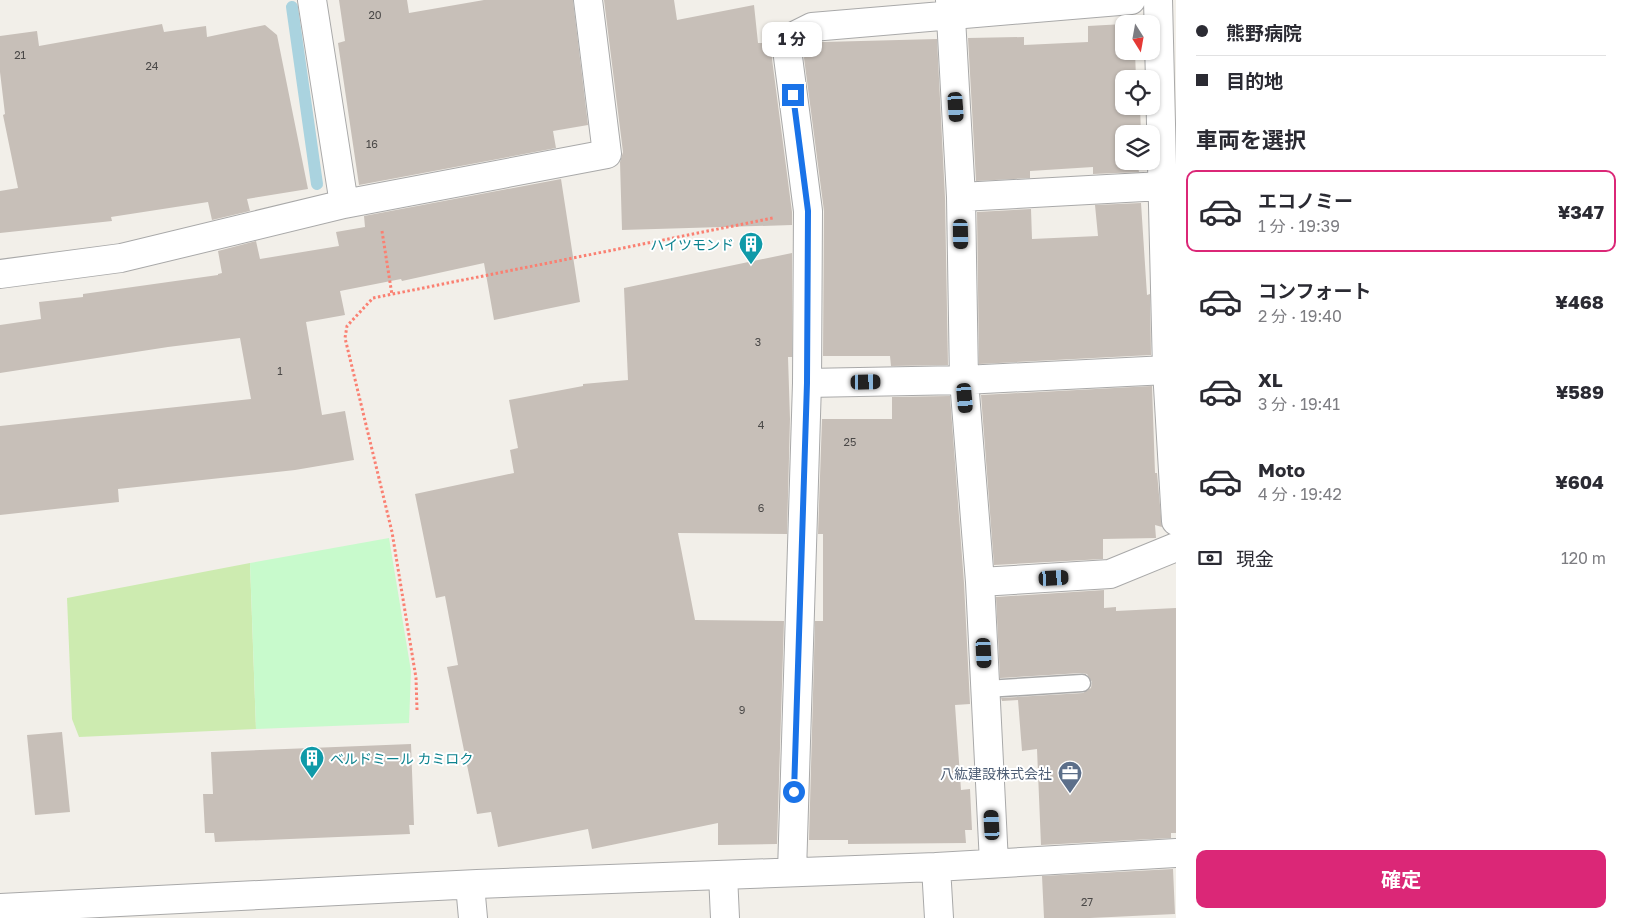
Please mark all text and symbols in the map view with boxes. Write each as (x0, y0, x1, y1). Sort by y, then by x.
house number: 20 (368, 8, 382, 21)
north arrow (1115, 15, 1160, 60)
map controls (1115, 15, 1160, 170)
text: 熊野病院 (1226, 21, 1302, 44)
callout: 1 分 (763, 22, 823, 58)
text: 1 分 (778, 29, 806, 49)
house number: 21 (14, 48, 26, 61)
house number: 24 (145, 59, 159, 72)
text: 目的地 (1226, 69, 1283, 92)
button: locate (1115, 70, 1160, 115)
route end (782, 84, 804, 106)
car (947, 92, 964, 122)
button: layers (1115, 125, 1160, 170)
text: 車両を選択 (1196, 126, 1306, 153)
house number: 16 (366, 137, 378, 150)
icon: car (1198, 189, 1243, 234)
text: エコノミー (1258, 189, 1353, 212)
text: ¥347 (1558, 200, 1604, 223)
text: 1 分 · 19:39 (1258, 216, 1340, 236)
car (953, 219, 968, 249)
building icon: ハイツモンド (738, 231, 764, 265)
place label: ハイツモンド (650, 236, 734, 253)
icon: car (1198, 279, 1243, 324)
text: コンフォート (1258, 279, 1371, 302)
text: ¥468 (1555, 290, 1604, 313)
text: 2 分 · 19:40 (1258, 306, 1342, 326)
house number: 3 (755, 335, 761, 348)
house number: 1 (277, 364, 283, 377)
text: XL (1258, 368, 1283, 391)
icon: car (1198, 369, 1243, 414)
car (850, 374, 881, 390)
text: ¥589 (1556, 380, 1604, 403)
car (956, 382, 973, 414)
text: 3 分 · 19:41 (1258, 394, 1340, 414)
house number: 4 (758, 418, 765, 431)
house number: 25 (844, 435, 856, 448)
text: Moto (1258, 458, 1305, 481)
icon: car (1198, 459, 1243, 504)
text: ¥604 (1555, 470, 1604, 493)
text: 4 分 · 19:42 (1258, 484, 1342, 504)
house number: 6 (758, 501, 765, 514)
icon: cash (1196, 544, 1224, 572)
text: 現金 (1236, 547, 1274, 570)
text: 120 m (1561, 548, 1606, 568)
car (1038, 570, 1069, 586)
car (975, 638, 992, 668)
house number: 9 (739, 703, 745, 716)
building icon: ベルドミール カミロク (299, 745, 325, 779)
place label: ベルドミール カミロク (330, 750, 474, 767)
office icon: 八紘建設株式会社 (1057, 760, 1083, 794)
place label: 八紘建設株式会社 (940, 765, 1052, 782)
route start (783, 781, 805, 803)
car (983, 810, 1000, 840)
button: 確定 (1196, 850, 1606, 908)
house number: 27 (1081, 895, 1093, 908)

